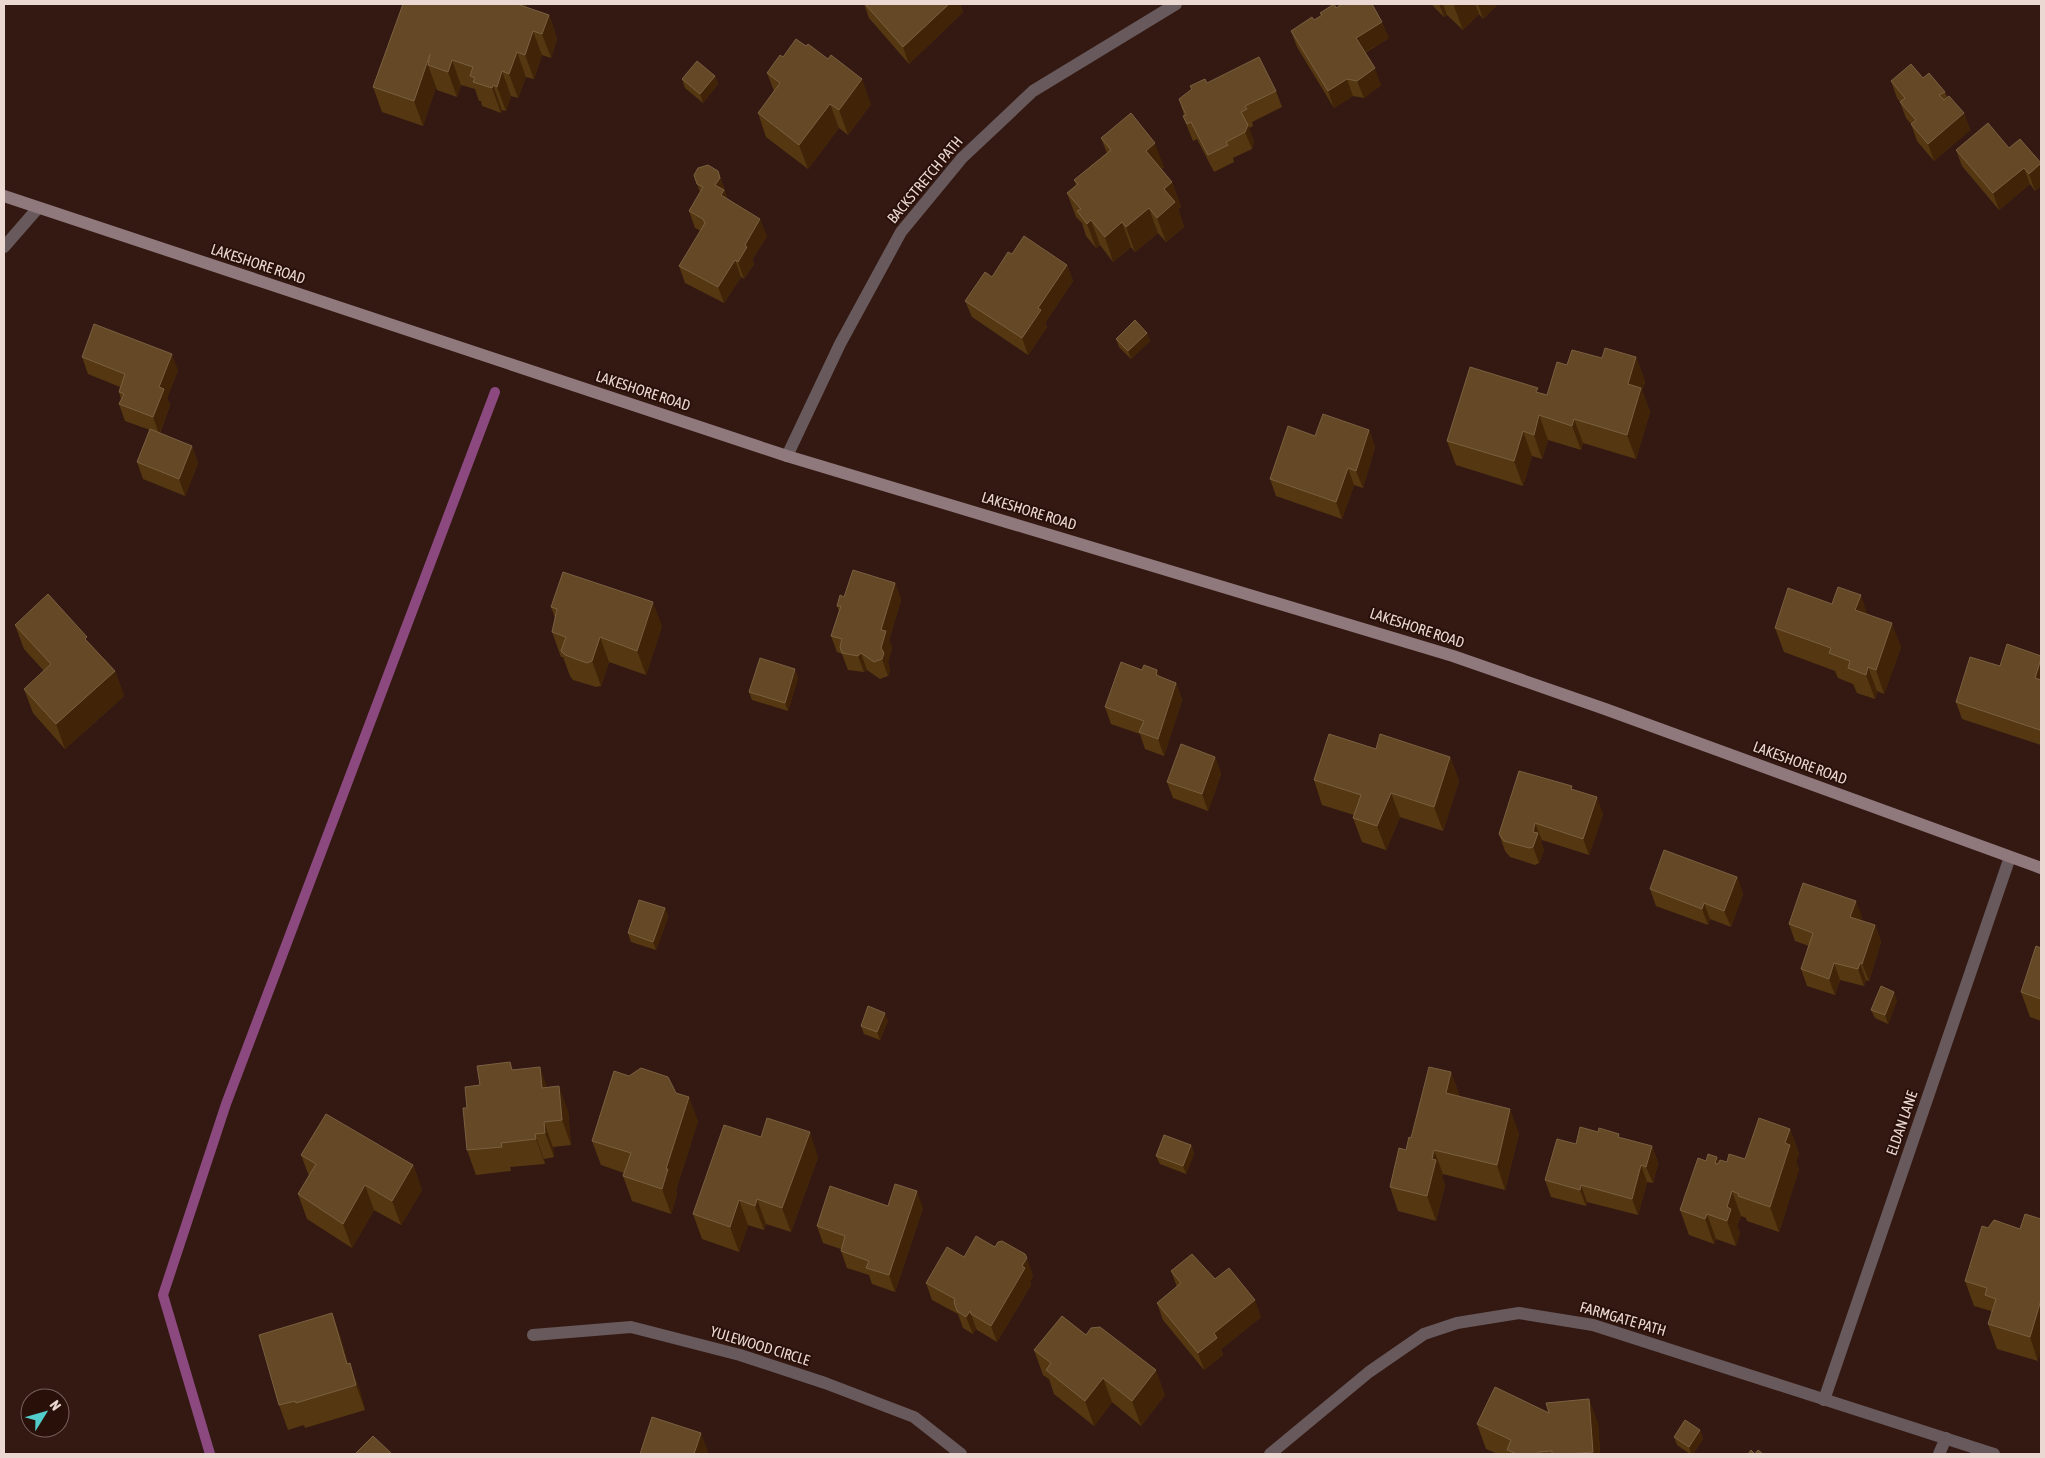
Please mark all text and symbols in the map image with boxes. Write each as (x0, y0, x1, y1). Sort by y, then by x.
street label: BACKSTRETCH PATH (883, 133, 966, 226)
street label: LAKESHORE ROAD (209, 240, 308, 287)
street label: LAKESHORE ROAD (594, 367, 693, 414)
street label: LAKESHORE ROAD (980, 488, 1079, 533)
street label: LAKESHORE ROAD (1368, 604, 1467, 651)
street label: LAKESHORE ROAD (1751, 738, 1849, 787)
street label: ELDAN LANE (1883, 1088, 1921, 1157)
street label: FARMGATE PATH (1578, 1298, 1668, 1339)
street label: YULEWOOD CIRCLE (708, 1322, 813, 1369)
north arrow (20, 1388, 70, 1438)
text: N (47, 1397, 64, 1413)

